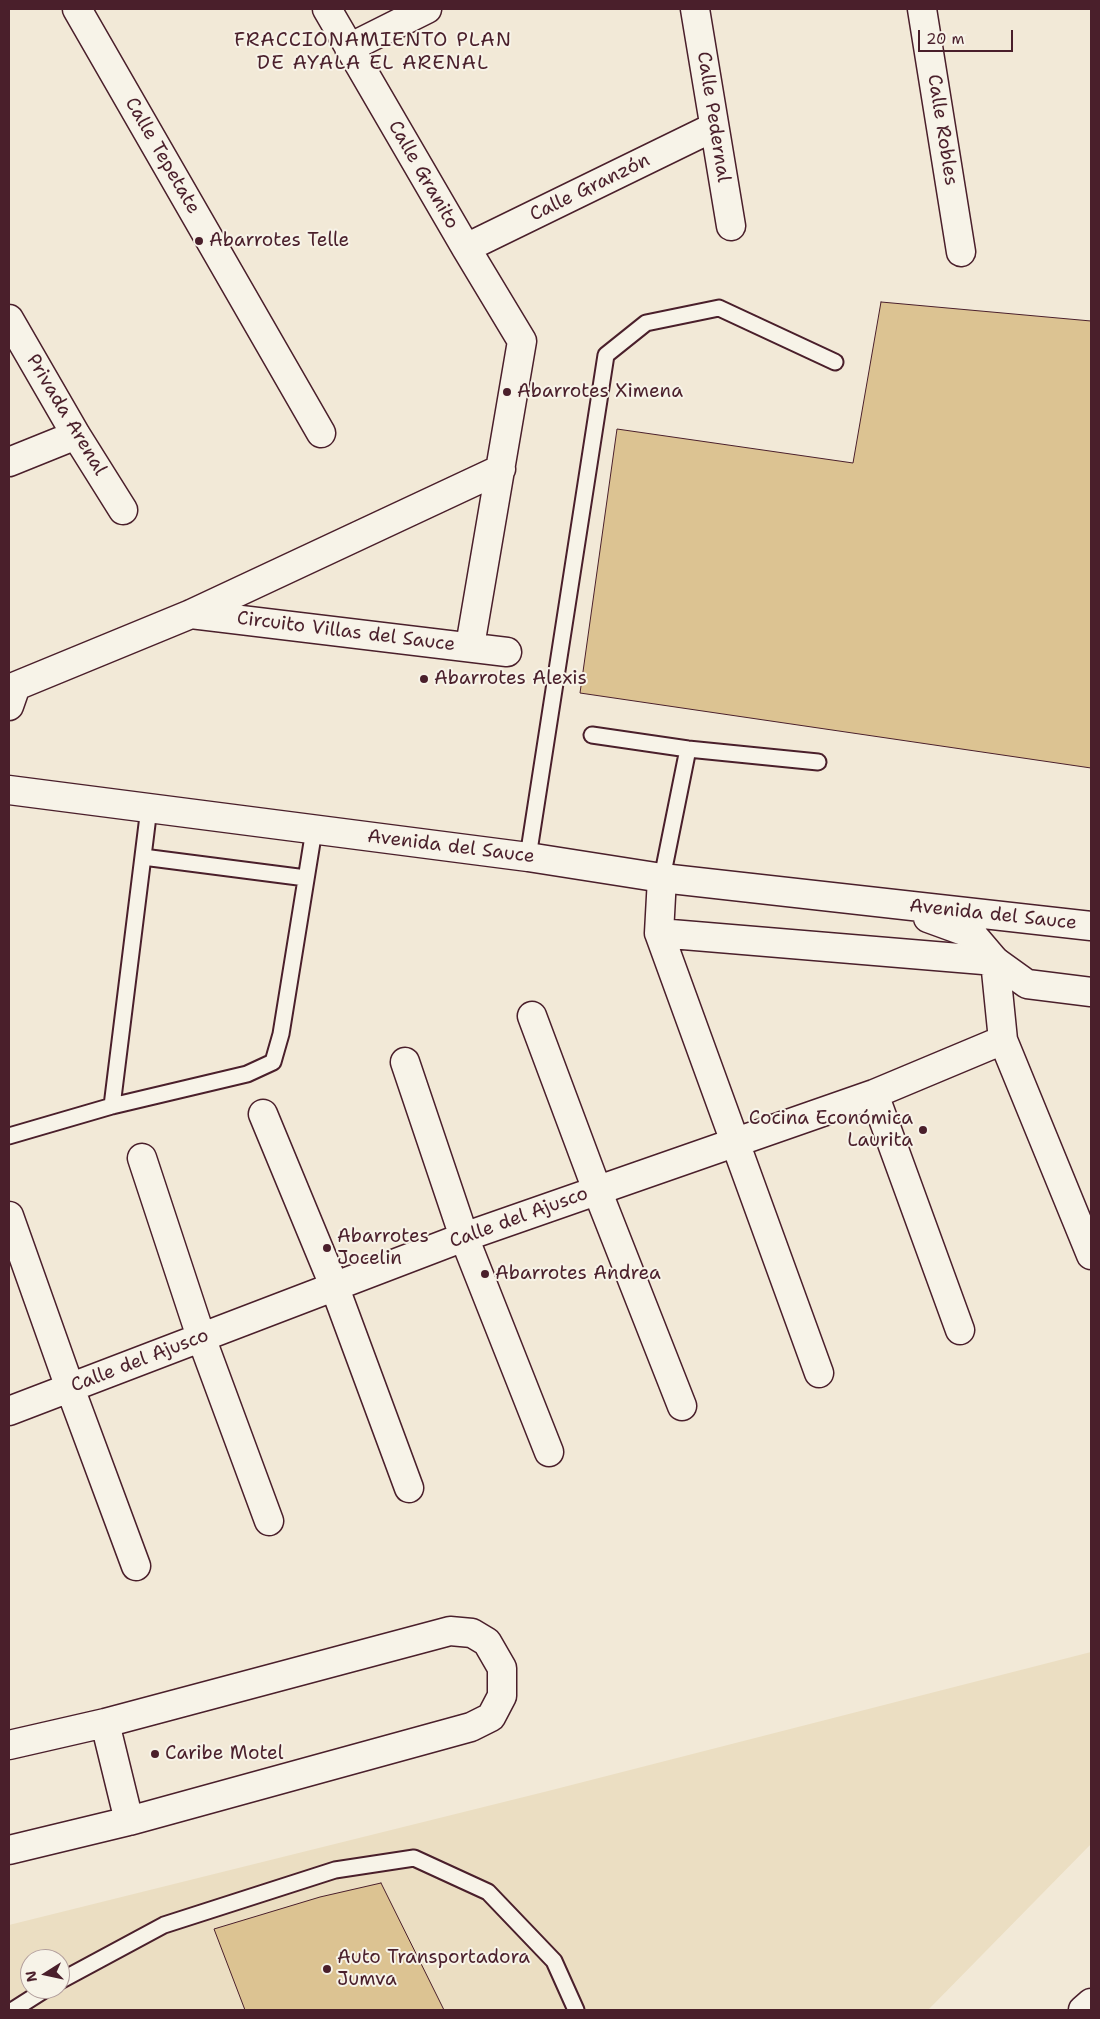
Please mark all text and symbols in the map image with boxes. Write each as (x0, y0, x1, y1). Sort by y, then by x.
scale bar (920, 20, 1015, 52)
district label: FRACCIONAMIENTO PLAN DE AYALA EL ARENAL (231, 29, 515, 76)
text: 20 m (926, 29, 965, 49)
street label: Calle Pedernal (691, 50, 735, 184)
street label: Calle Robles (922, 73, 962, 187)
street label: Calle Tepetate (119, 94, 205, 218)
street label: Calle Granito (383, 117, 463, 233)
street label: Calle Granzón (526, 149, 654, 227)
place label: Abarrotes Telle (209, 230, 349, 252)
marker: Abarrotes Telle (193, 235, 205, 247)
street label: Privada Arenal (21, 350, 111, 480)
place label: Abarrotes Ximena (517, 381, 683, 403)
marker: Abarrotes Ximena (501, 386, 513, 398)
street label: Circuito Villas del Sauce (236, 607, 456, 657)
place label: Abarrotes Alexis (434, 668, 587, 690)
marker: Abarrotes Alexis (418, 673, 430, 685)
street label: Avenida del Sauce (366, 825, 536, 869)
street label: Avenida del Sauce (908, 895, 1078, 935)
place label: Cocina Económica Laurita (749, 1108, 913, 1152)
marker: Cocina Económica Laurita (917, 1124, 929, 1136)
street label: Calle del Ajusco (447, 1182, 591, 1254)
place label: Abarrotes Jocelin (337, 1226, 429, 1270)
marker: Abarrotes Jocelin (321, 1242, 333, 1254)
place label: Abarrotes Andrea (495, 1263, 661, 1285)
marker: Abarrotes Andrea (479, 1268, 491, 1280)
street label: Calle del Ajusco (68, 1324, 212, 1398)
place label: Caribe Motel (165, 1743, 283, 1765)
marker: Caribe Motel (149, 1748, 161, 1760)
place label: Auto Transportadora Jumva (337, 1947, 530, 1991)
north arrow (20, 1949, 70, 1999)
marker: Auto Transportadora Jumva (321, 1963, 333, 1975)
text: N (21, 1969, 41, 1983)

